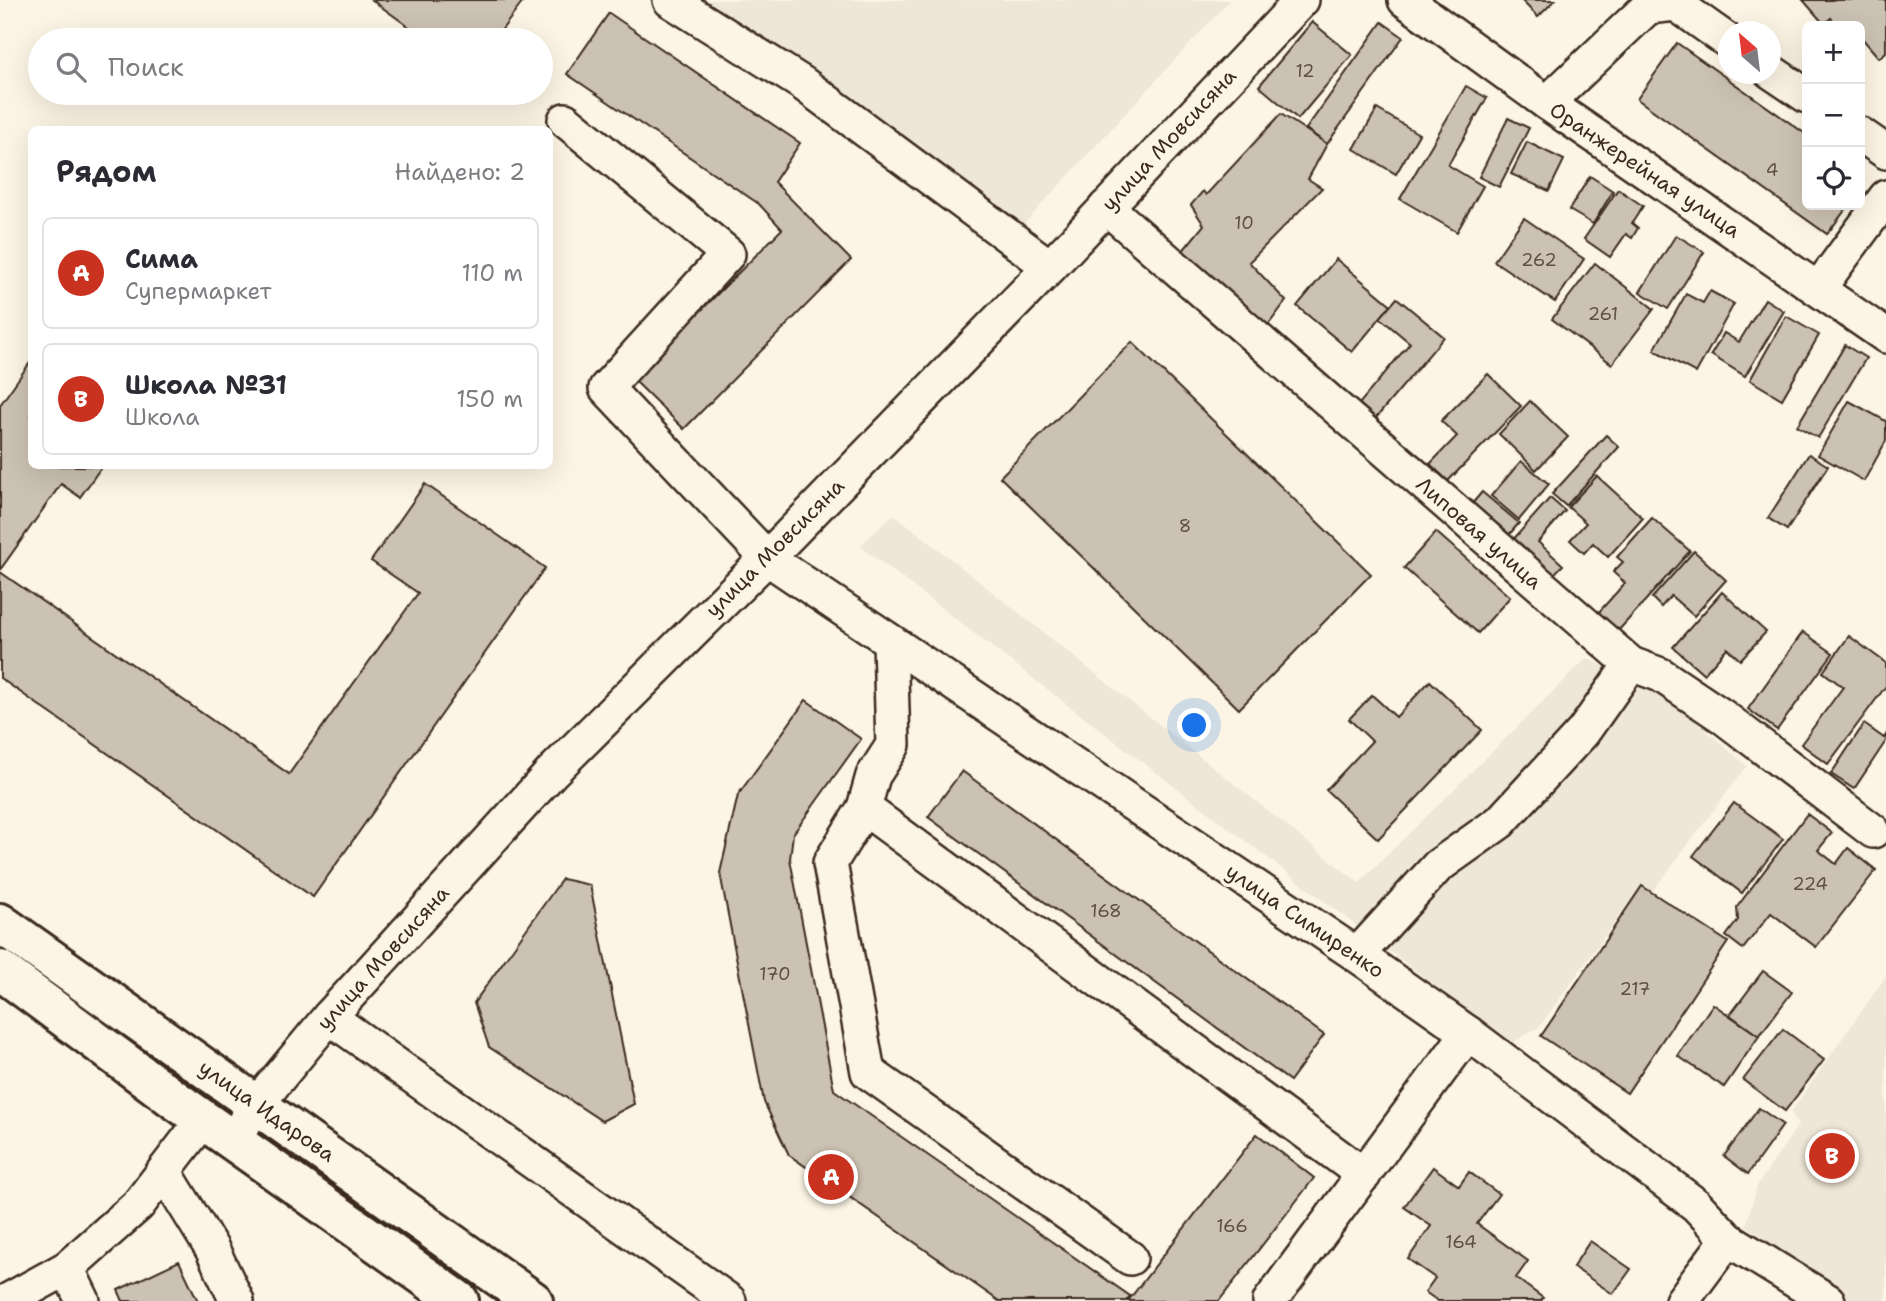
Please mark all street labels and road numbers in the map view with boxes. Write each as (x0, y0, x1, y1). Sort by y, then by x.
street label: улица Мовсисяна (1095, 63, 1243, 217)
street label: Оранжерейная улица (1544, 96, 1746, 244)
street label: Липовая улица (1410, 470, 1548, 596)
street label: улица Мовсисяна (700, 473, 850, 623)
street label: улица Симиренко (1220, 857, 1390, 985)
street label: улица Мовсисяна (311, 880, 455, 1036)
street label: улица Идарова (193, 1054, 341, 1168)

